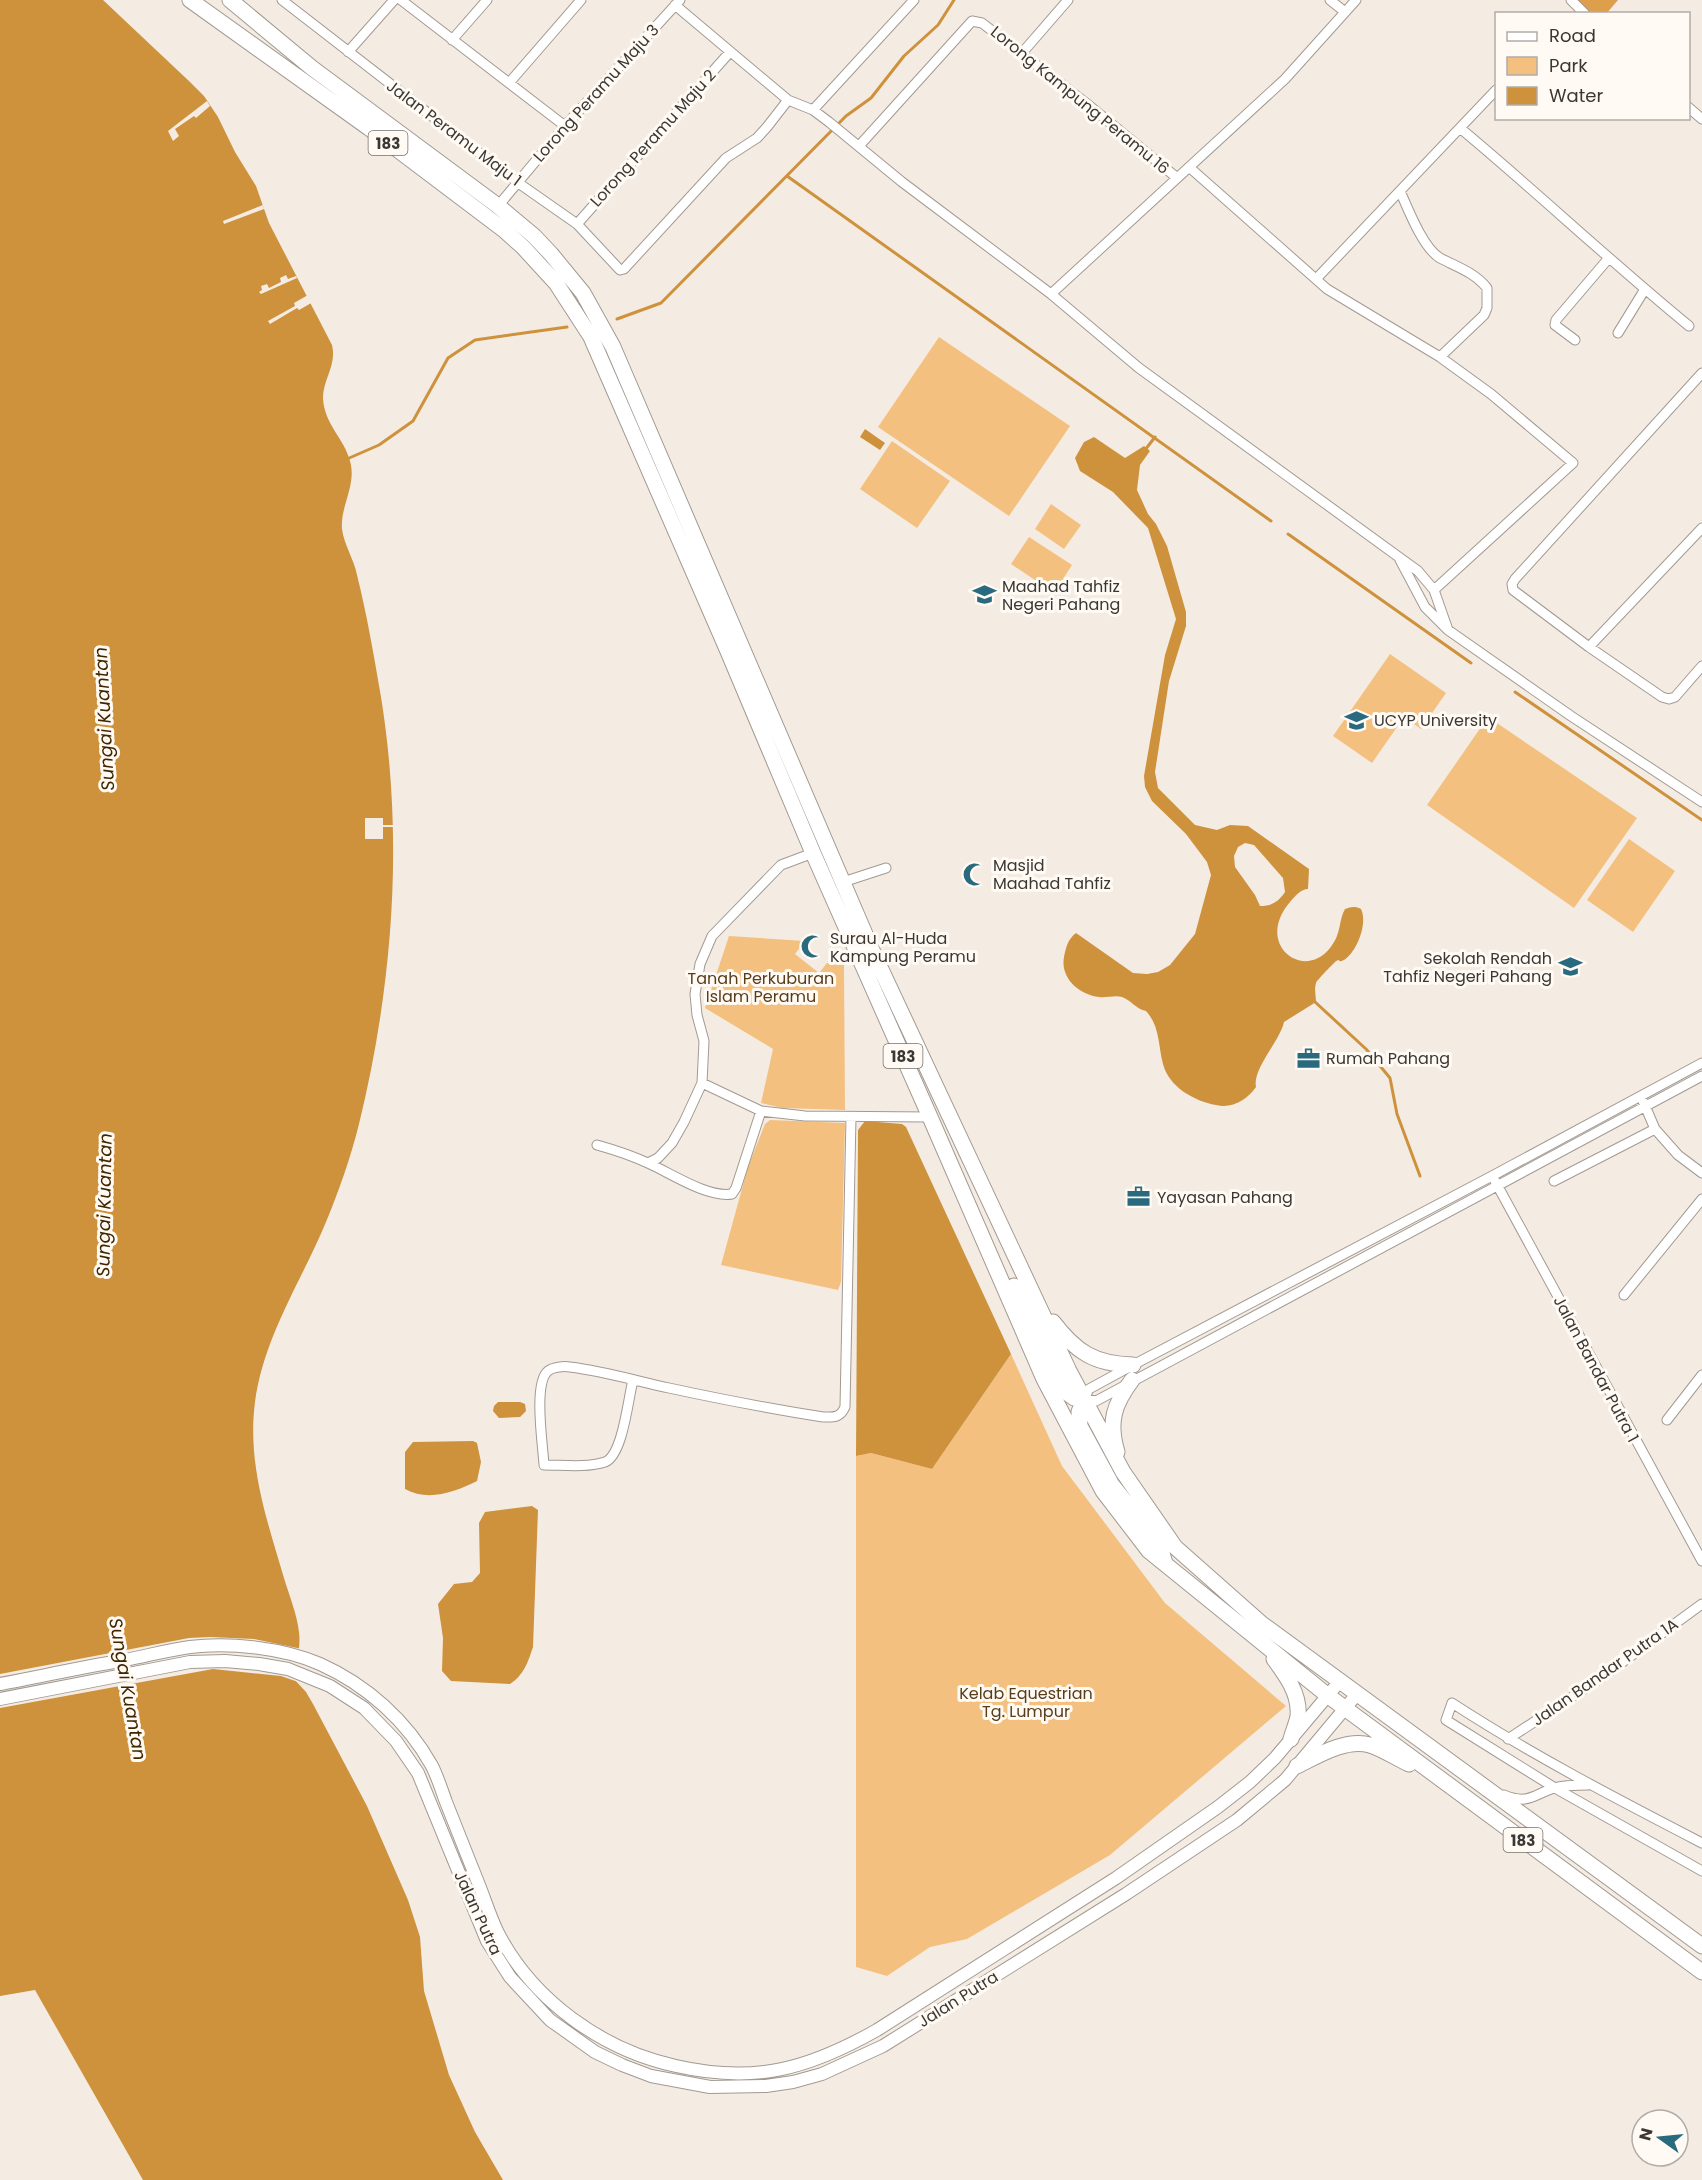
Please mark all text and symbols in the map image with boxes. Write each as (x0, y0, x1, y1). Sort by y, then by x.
legend (1495, 12, 1690, 120)
street label: Lorong Peramu Maju 3 (528, 19, 664, 167)
street label: Lorong Kampung Peramu 16 (986, 21, 1174, 179)
text: Road (1549, 23, 1596, 48)
text: Park (1549, 53, 1588, 78)
street label: Lorong Peramu Maju 2 (585, 64, 721, 212)
street label: Jalan Peramu Maju 1 (382, 75, 526, 191)
text: Water (1549, 83, 1603, 108)
road number: 183 (368, 131, 408, 155)
place label: Maahad Tahfiz Negeri Pahang (1002, 575, 1120, 616)
school or university icon: Maahad Tahfiz Negeri Pahang (971, 582, 997, 608)
water label: Sungai Kuantan (88, 647, 120, 791)
school or university icon: UCYP University (1343, 707, 1369, 733)
place label: UCYP University (1374, 709, 1497, 732)
place label: Masjid Maahad Tahfiz (993, 854, 1111, 895)
mosque icon: Masjid Maahad Tahfiz (962, 861, 988, 887)
place label: Surau Al-Huda Kampung Peramu (830, 927, 976, 968)
mosque icon: Surau Al-Huda Kampung Peramu (799, 934, 825, 960)
place label: Sekolah Rendah Tahfiz Negeri Pahang (1383, 947, 1552, 988)
school or university icon: Sekolah Rendah Tahfiz Negeri Pahang (1557, 954, 1583, 980)
park label: Tanah Perkuburan Islam Peramu (688, 967, 834, 1008)
road number: 183 (884, 1044, 922, 1068)
office icon: Rumah Pahang (1295, 1045, 1321, 1071)
place label: Rumah Pahang (1326, 1047, 1450, 1070)
water label: Sungai Kuantan (90, 1133, 118, 1277)
office icon: Yayasan Pahang (1126, 1184, 1152, 1210)
place label: Yayasan Pahang (1157, 1186, 1293, 1209)
street label: Jalan Bandar Putra 1 (1548, 1292, 1644, 1446)
street label: Jalan Bandar Putra 1A (1527, 1613, 1683, 1731)
water label: Sungai Kuantan (103, 1616, 153, 1762)
park label: Kelab Equestrian Tg. Lumpur (959, 1682, 1093, 1723)
road number: 183 (1504, 1828, 1543, 1852)
street label: Jalan Putra (448, 1867, 508, 1959)
street label: Jalan Putra (913, 1965, 1003, 2033)
north arrow (1630, 2108, 1690, 2168)
text: N (1633, 2125, 1659, 2143)

